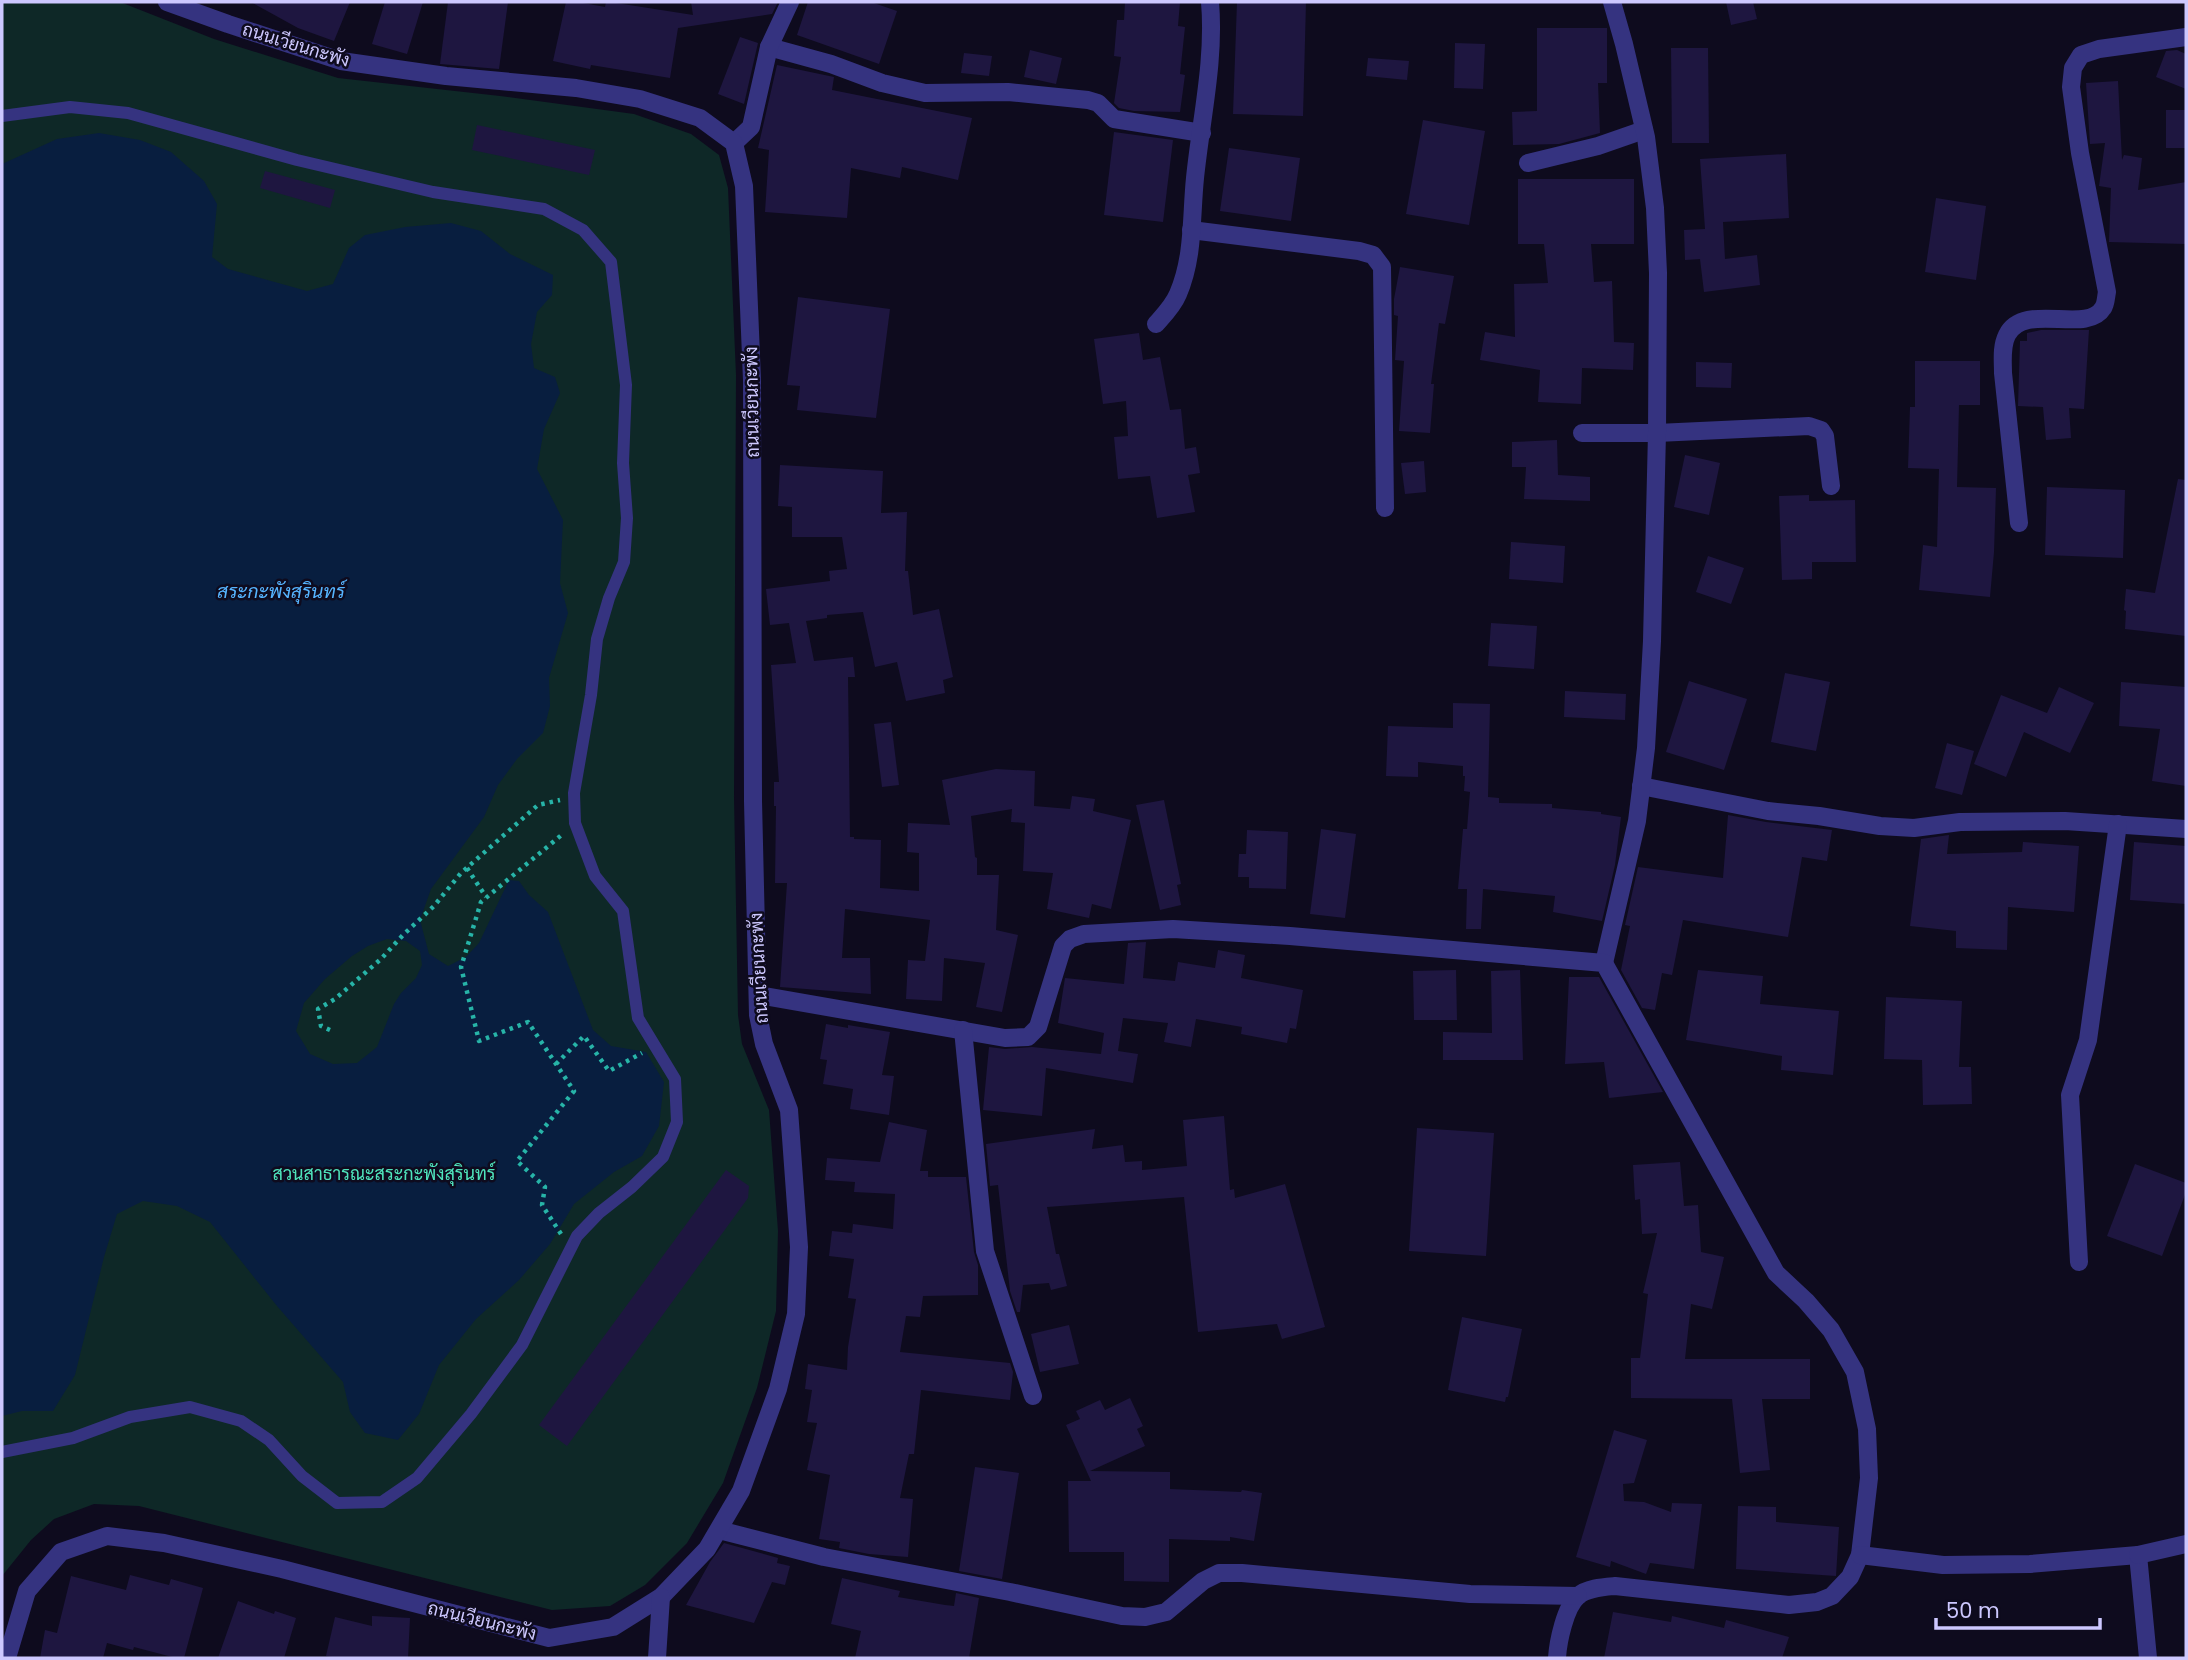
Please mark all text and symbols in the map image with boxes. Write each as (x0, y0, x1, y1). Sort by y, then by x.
street label: ถนนเวียนกะพัง (239, 16, 353, 73)
street label: ถนนเวียนกะพัง (738, 346, 765, 458)
water label: สระกะพังสุรินทร์ (217, 578, 348, 605)
street label: ถนนเวียนกะพัง (743, 912, 774, 1024)
park label: สวนสาธารณะสระกะพังสุรินทร์ (272, 1161, 496, 1186)
scale bar (1936, 1586, 2100, 1630)
street label: ถนนเวียนกะพัง (425, 1595, 539, 1646)
text: 50 m (1946, 1596, 2000, 1625)

